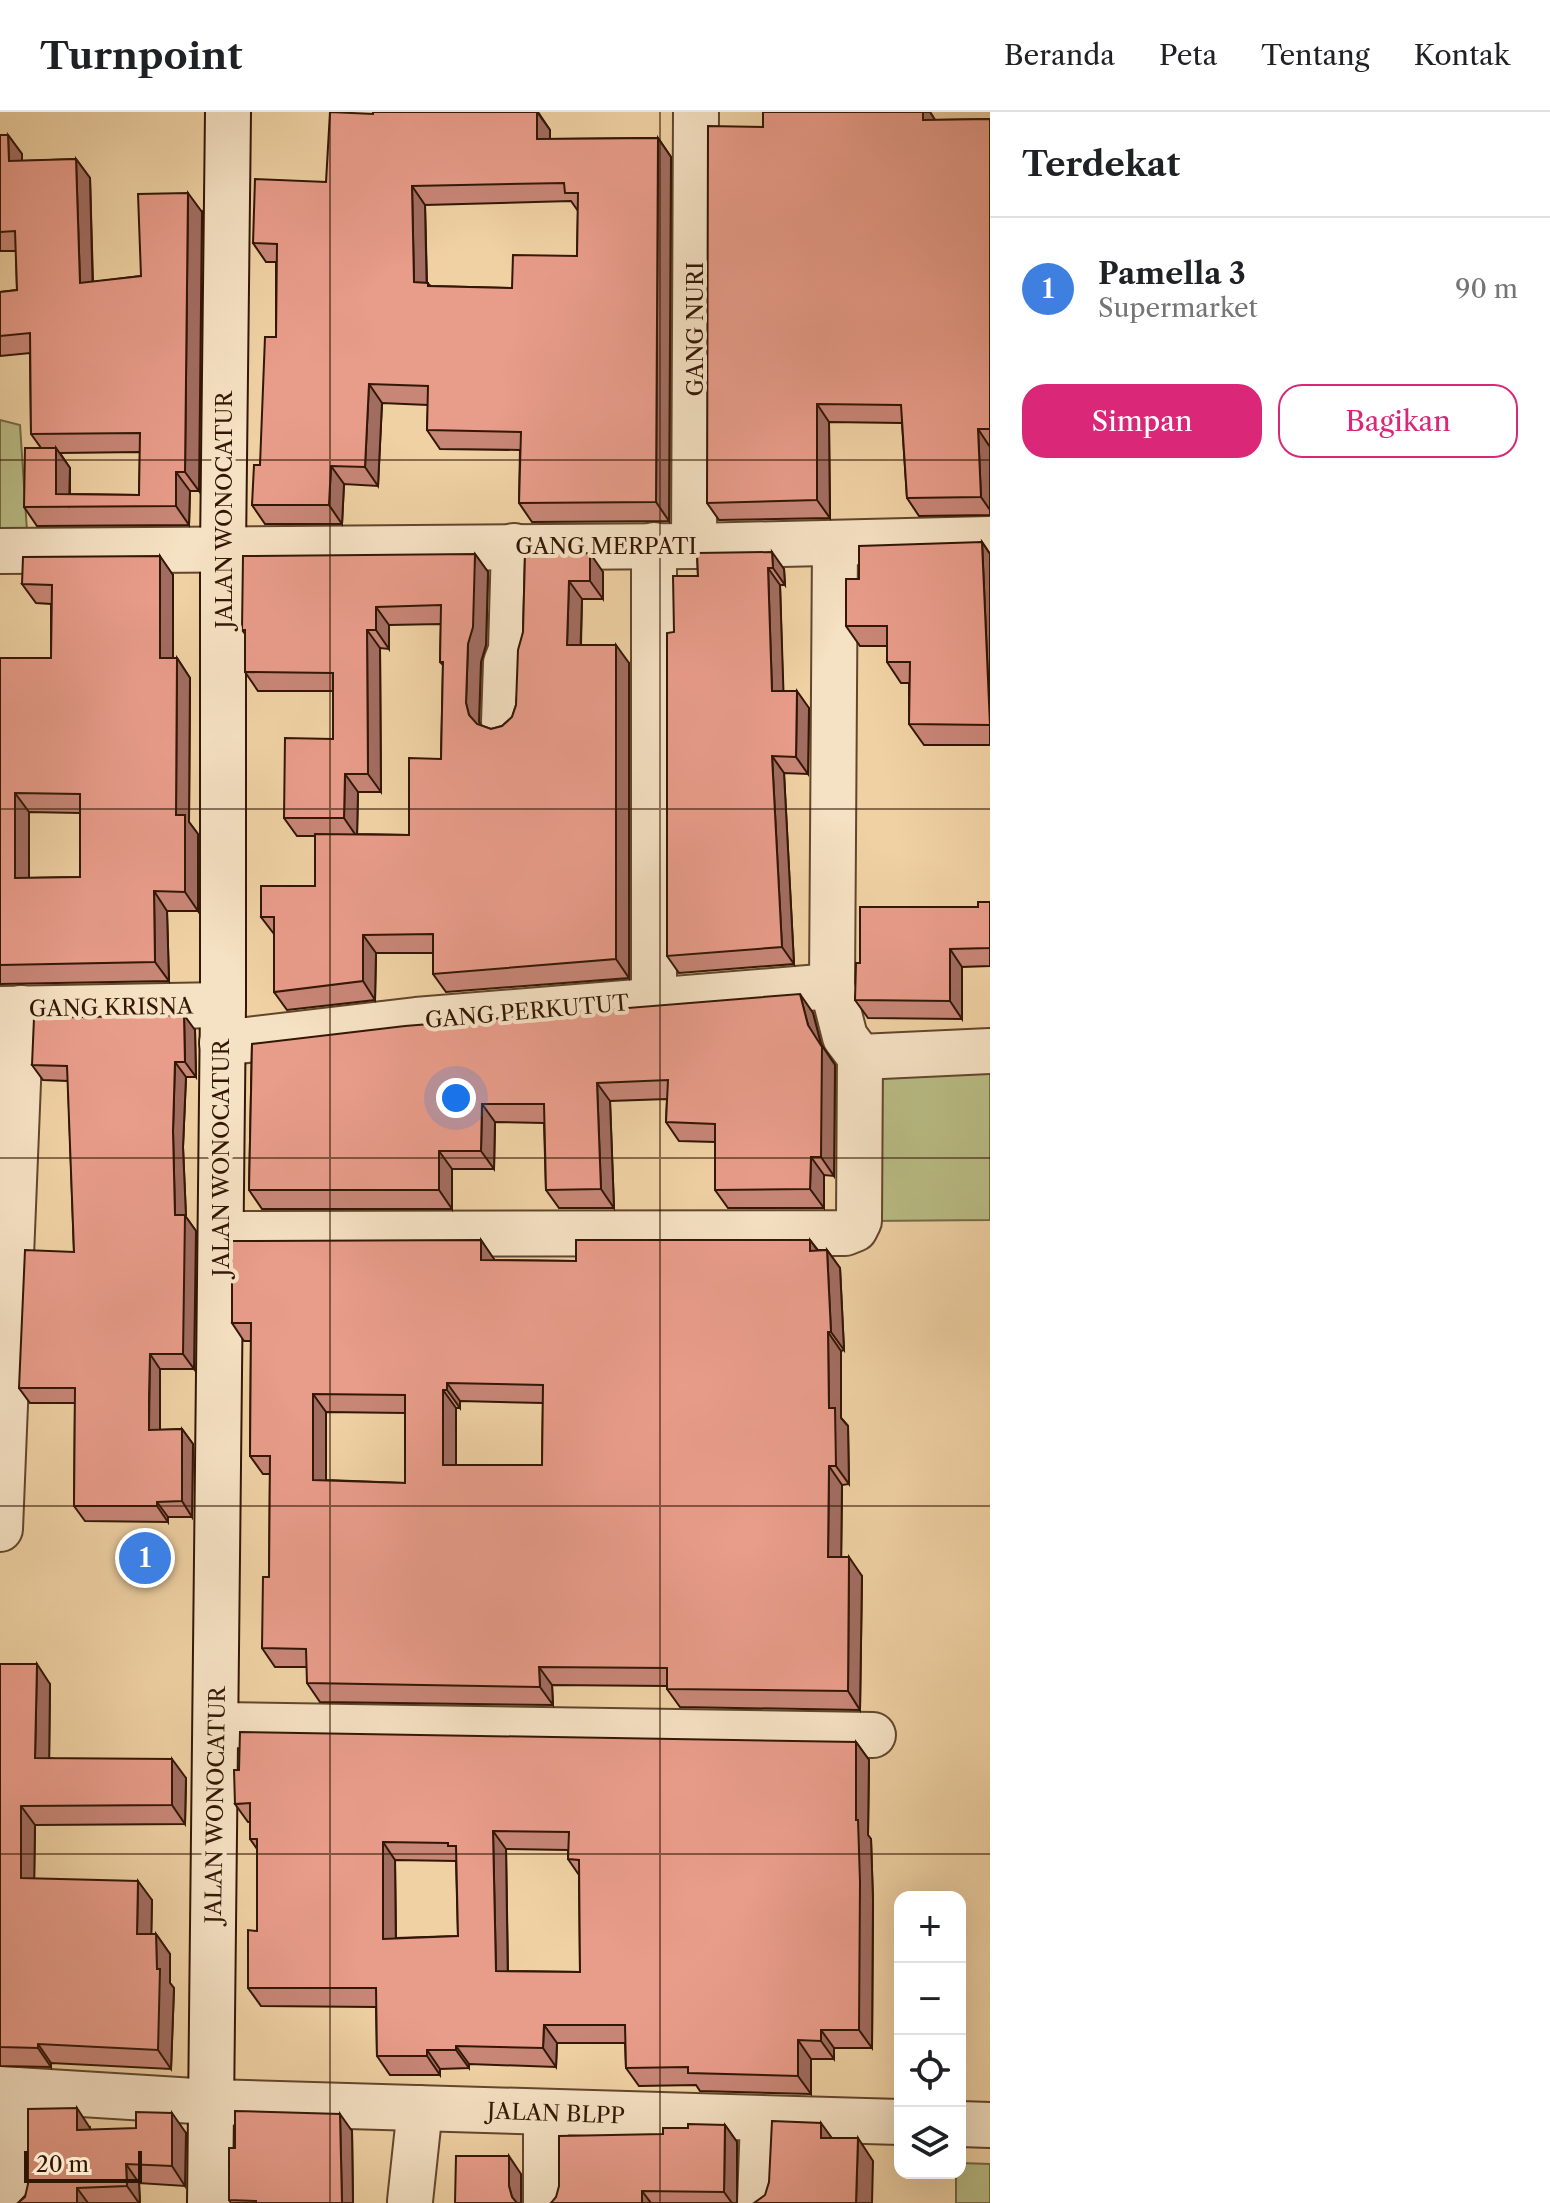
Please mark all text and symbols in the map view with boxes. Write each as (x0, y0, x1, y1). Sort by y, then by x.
text: Turnpoint (40, 32, 242, 79)
text: Beranda (1004, 38, 1115, 72)
text: Peta (1159, 38, 1217, 72)
text: Tentang (1261, 38, 1370, 72)
text: Kontak (1414, 38, 1510, 72)
text: Terdekat (1022, 143, 1180, 185)
text: Pamella 3 (1098, 255, 1246, 292)
street label: GANG NURI (682, 262, 709, 396)
text: 1 (1042, 273, 1054, 305)
text: 90 m (1455, 273, 1518, 305)
text: Supermarket (1098, 292, 1258, 324)
button: Simpan (1022, 384, 1262, 458)
button: Bagikan (1278, 384, 1518, 458)
street label: JALAN WONOCATUR (211, 391, 238, 631)
street label: GANG MERPATI (515, 533, 697, 560)
street label: GANG PERKUTUT (424, 989, 631, 1034)
street label: GANG KRISNA (29, 993, 194, 1022)
street label: JALAN WONOCATUR (208, 1039, 235, 1279)
your location (436, 1078, 476, 1118)
pin: 1 (119, 1528, 171, 1588)
street label: JALAN WONOCATUR (200, 1685, 231, 1927)
map controls (894, 1891, 966, 2179)
button: + (894, 1891, 966, 1963)
button: − (894, 1963, 966, 2035)
button: locate (894, 2035, 966, 2107)
street label: JALAN BLPP (484, 2098, 625, 2129)
button: layers (894, 2107, 966, 2179)
scale bar (24, 2147, 142, 2183)
text: 20 m (36, 2151, 89, 2178)

